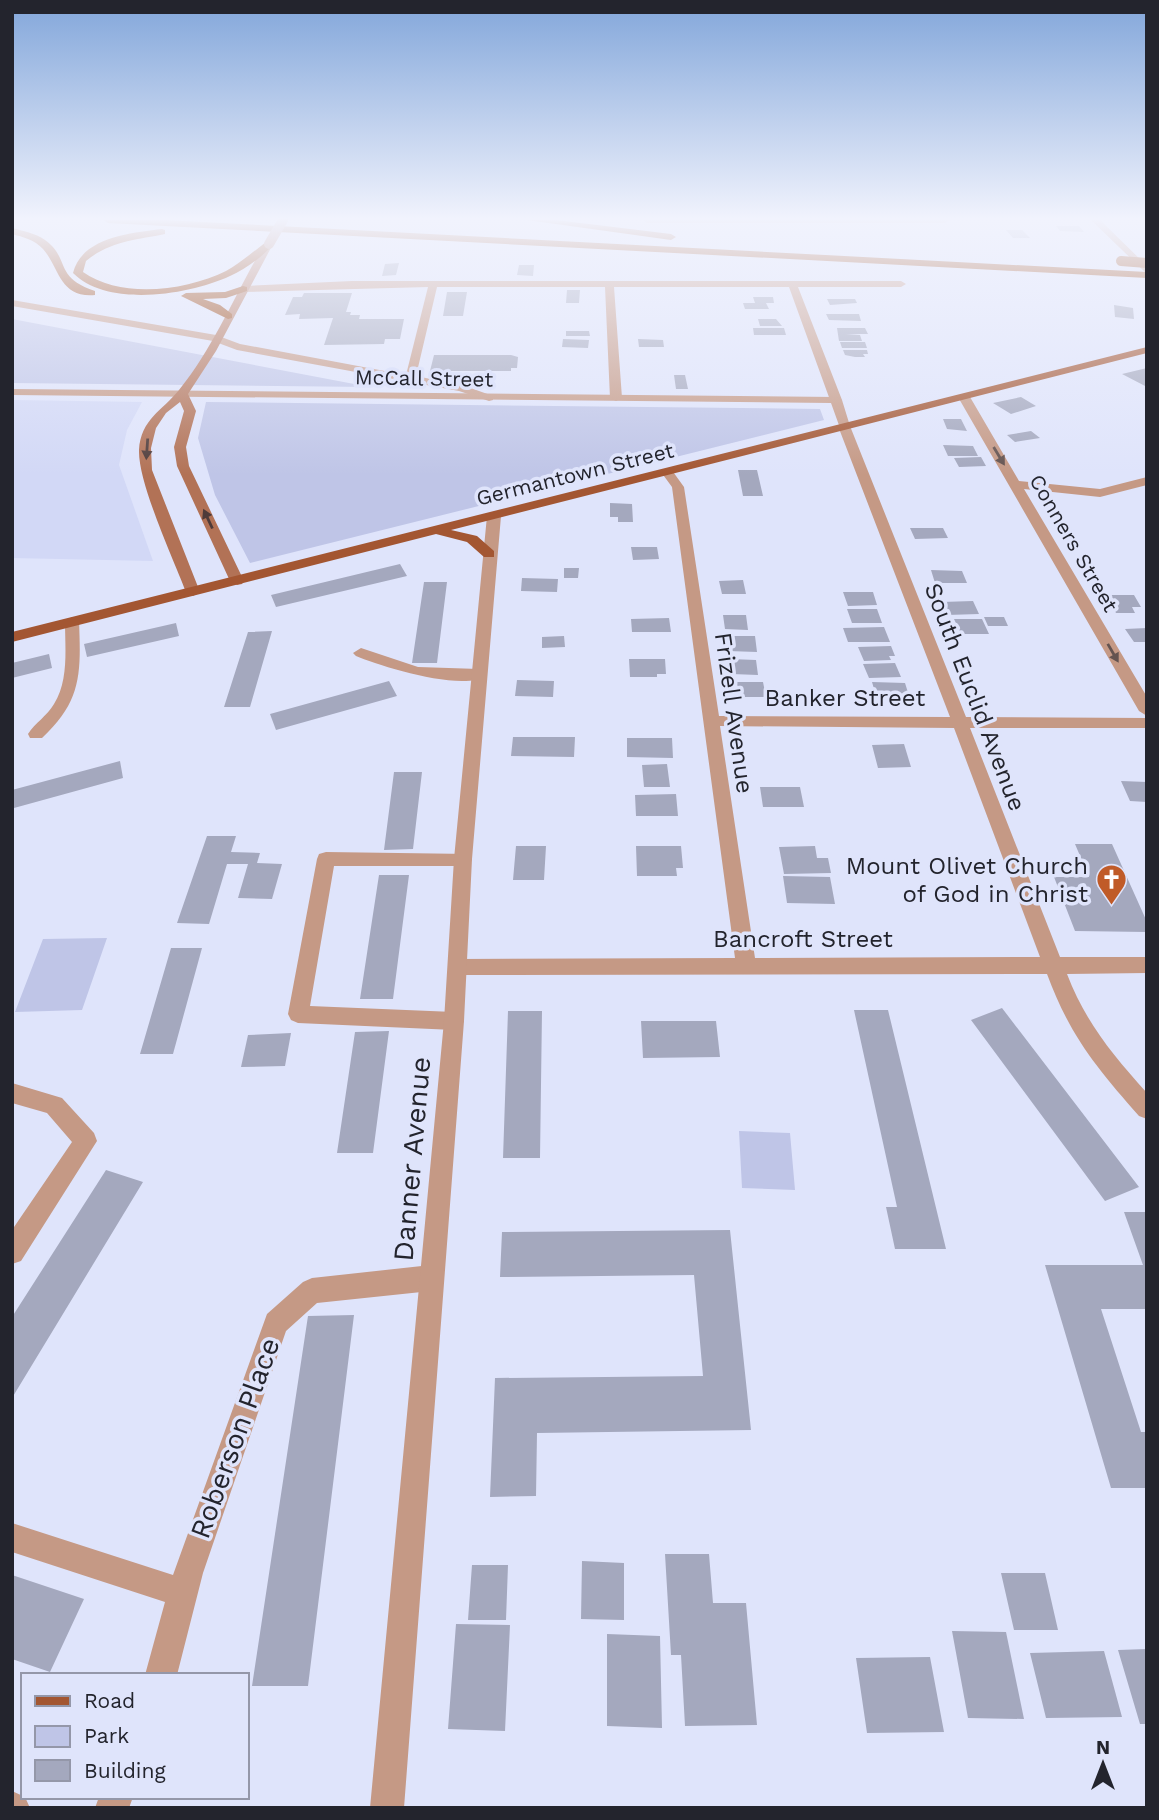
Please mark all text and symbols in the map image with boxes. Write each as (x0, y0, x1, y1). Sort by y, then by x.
street label: McCall Street (355, 364, 493, 392)
street label: Germantown Street (474, 437, 677, 511)
one-way arrow (141, 438, 152, 460)
one-way arrow (993, 446, 1006, 465)
street label: Conners Street (1025, 470, 1124, 616)
one-way arrow (202, 509, 214, 529)
street label: South Euclid Avenue (919, 579, 1031, 815)
street label: Frizell Avenue (709, 631, 759, 795)
one-way arrow (1107, 643, 1119, 662)
street label: Banker Street (765, 684, 925, 712)
place label: Mount Olivet Church of God in Christ (846, 852, 1088, 908)
church icon: Mount Olivet Church of God in Christ (1094, 863, 1128, 907)
street label: Bancroft Street (713, 925, 893, 953)
street label: Danner Avenue (387, 1055, 437, 1263)
street label: Roberson Place (183, 1333, 287, 1543)
legend (21, 1673, 248, 1799)
text: Road (84, 1688, 135, 1713)
text: Park (84, 1723, 129, 1748)
north arrow (1068, 1729, 1138, 1799)
text: N (1096, 1736, 1110, 1759)
text: Building (84, 1758, 166, 1783)

